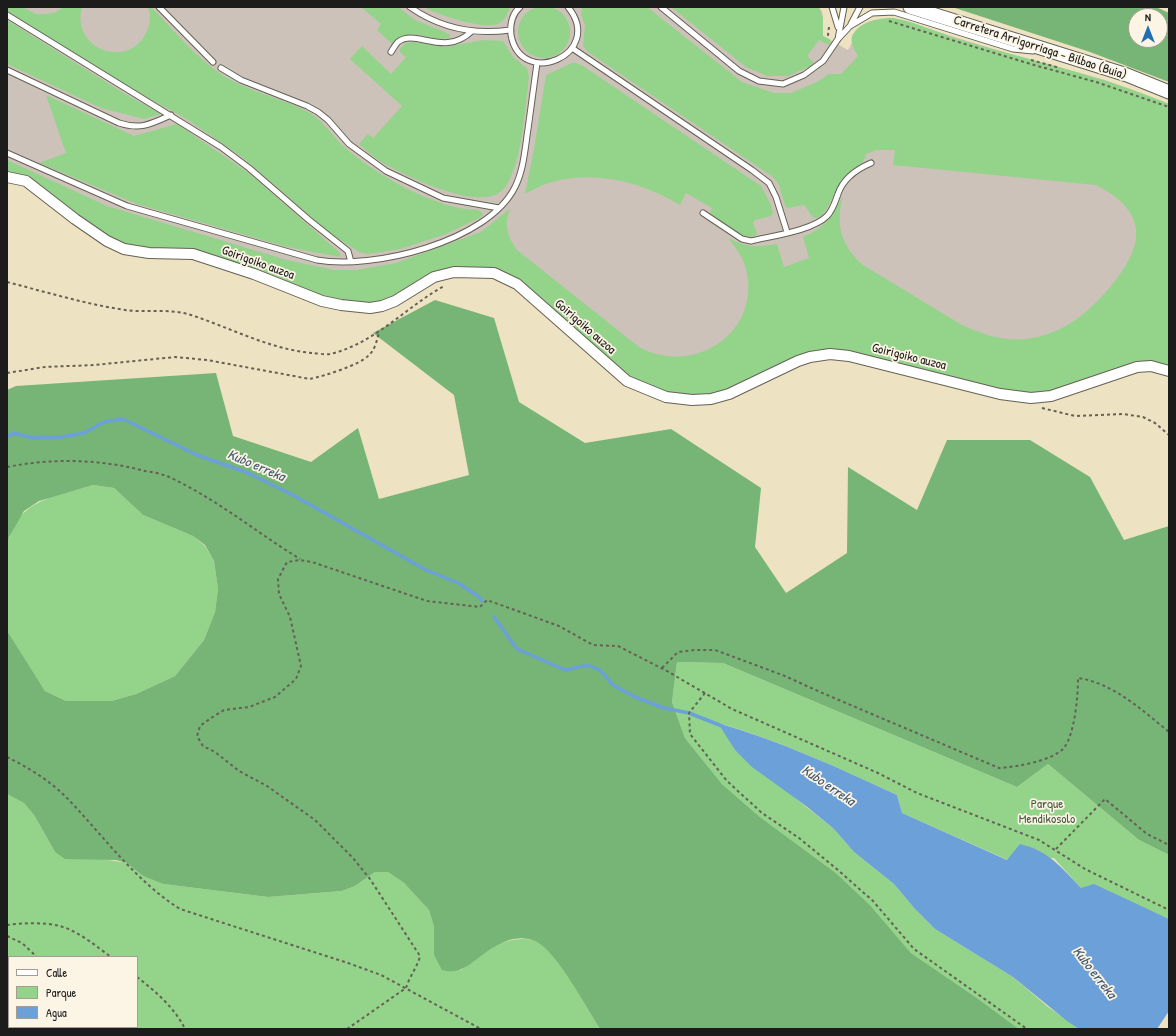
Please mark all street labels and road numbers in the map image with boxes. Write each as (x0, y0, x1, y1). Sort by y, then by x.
street label: Carretera Arrigorriaga - Bilbao (Buia) (951, 13, 1129, 83)
street label: Goirigoiko auzoa (220, 243, 296, 283)
street label: Goirigoiko auzoa (551, 296, 619, 358)
street label: Goirigoiko auzoa (870, 340, 948, 374)

